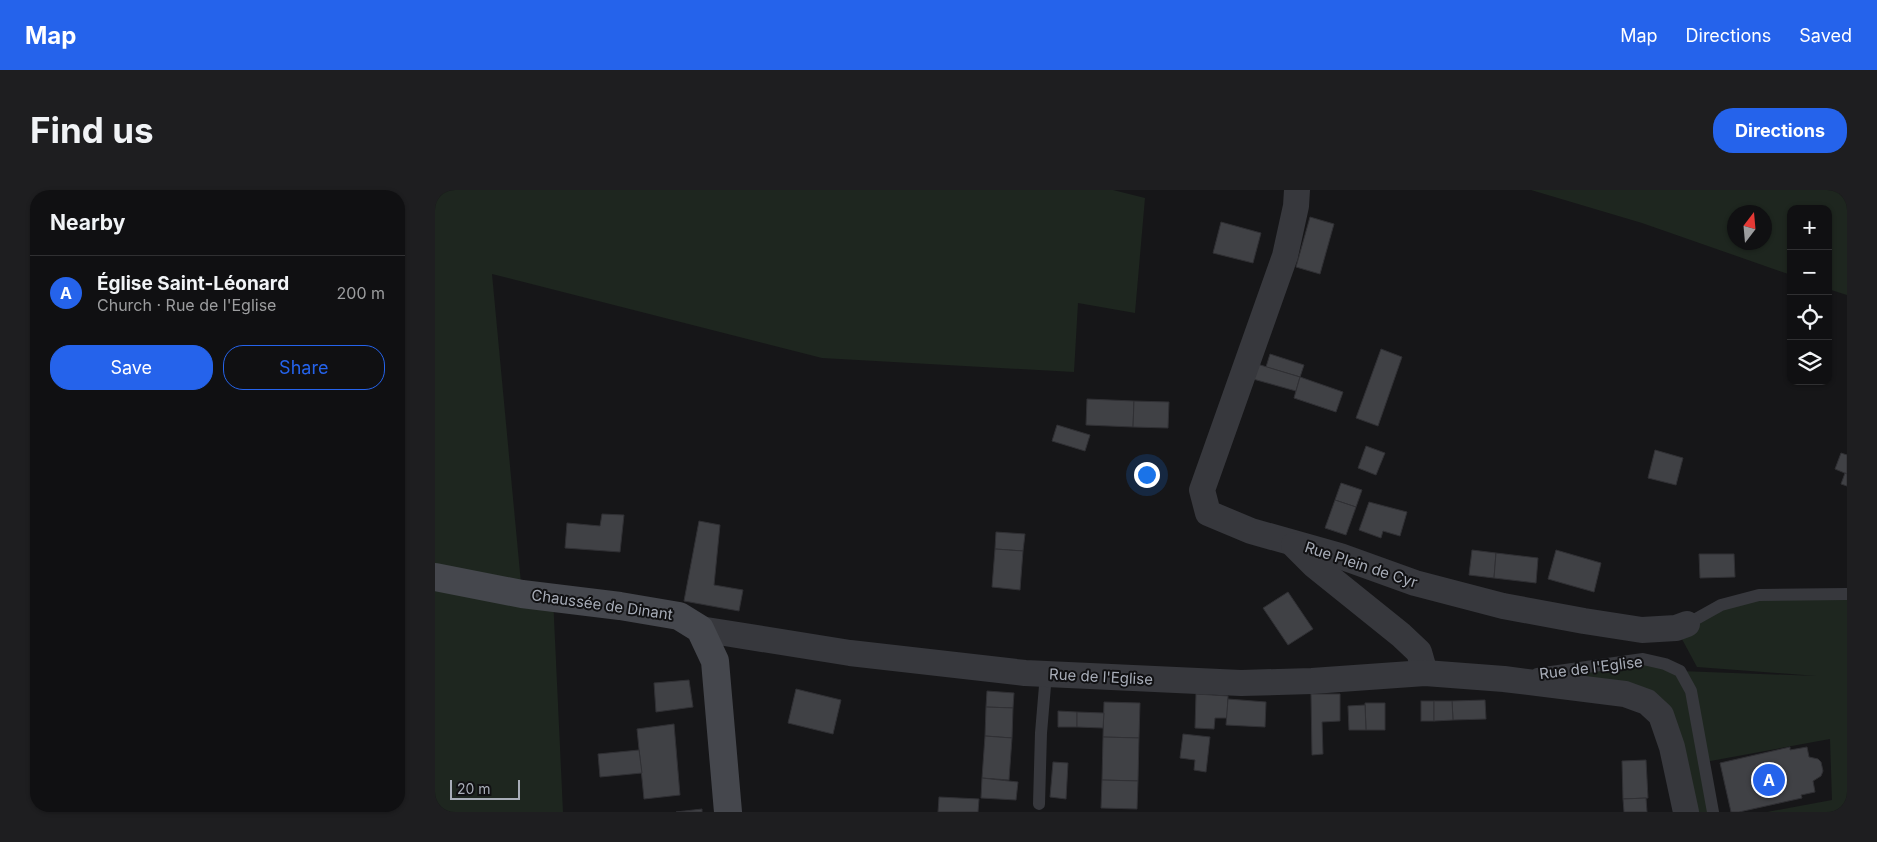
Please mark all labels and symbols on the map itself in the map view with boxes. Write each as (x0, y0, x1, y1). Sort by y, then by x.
north arrow (1727, 205, 1772, 250)
your location (1134, 462, 1160, 488)
street label: Rue Plein de Cyr (1302, 537, 1420, 592)
street label: Chaussée de Dinant (530, 585, 674, 624)
street label: Rue de l'Eglise (1538, 652, 1644, 683)
street label: Rue de l'Eglise (1049, 664, 1153, 689)
pin: A (1753, 761, 1785, 799)
scale bar (450, 777, 520, 800)

